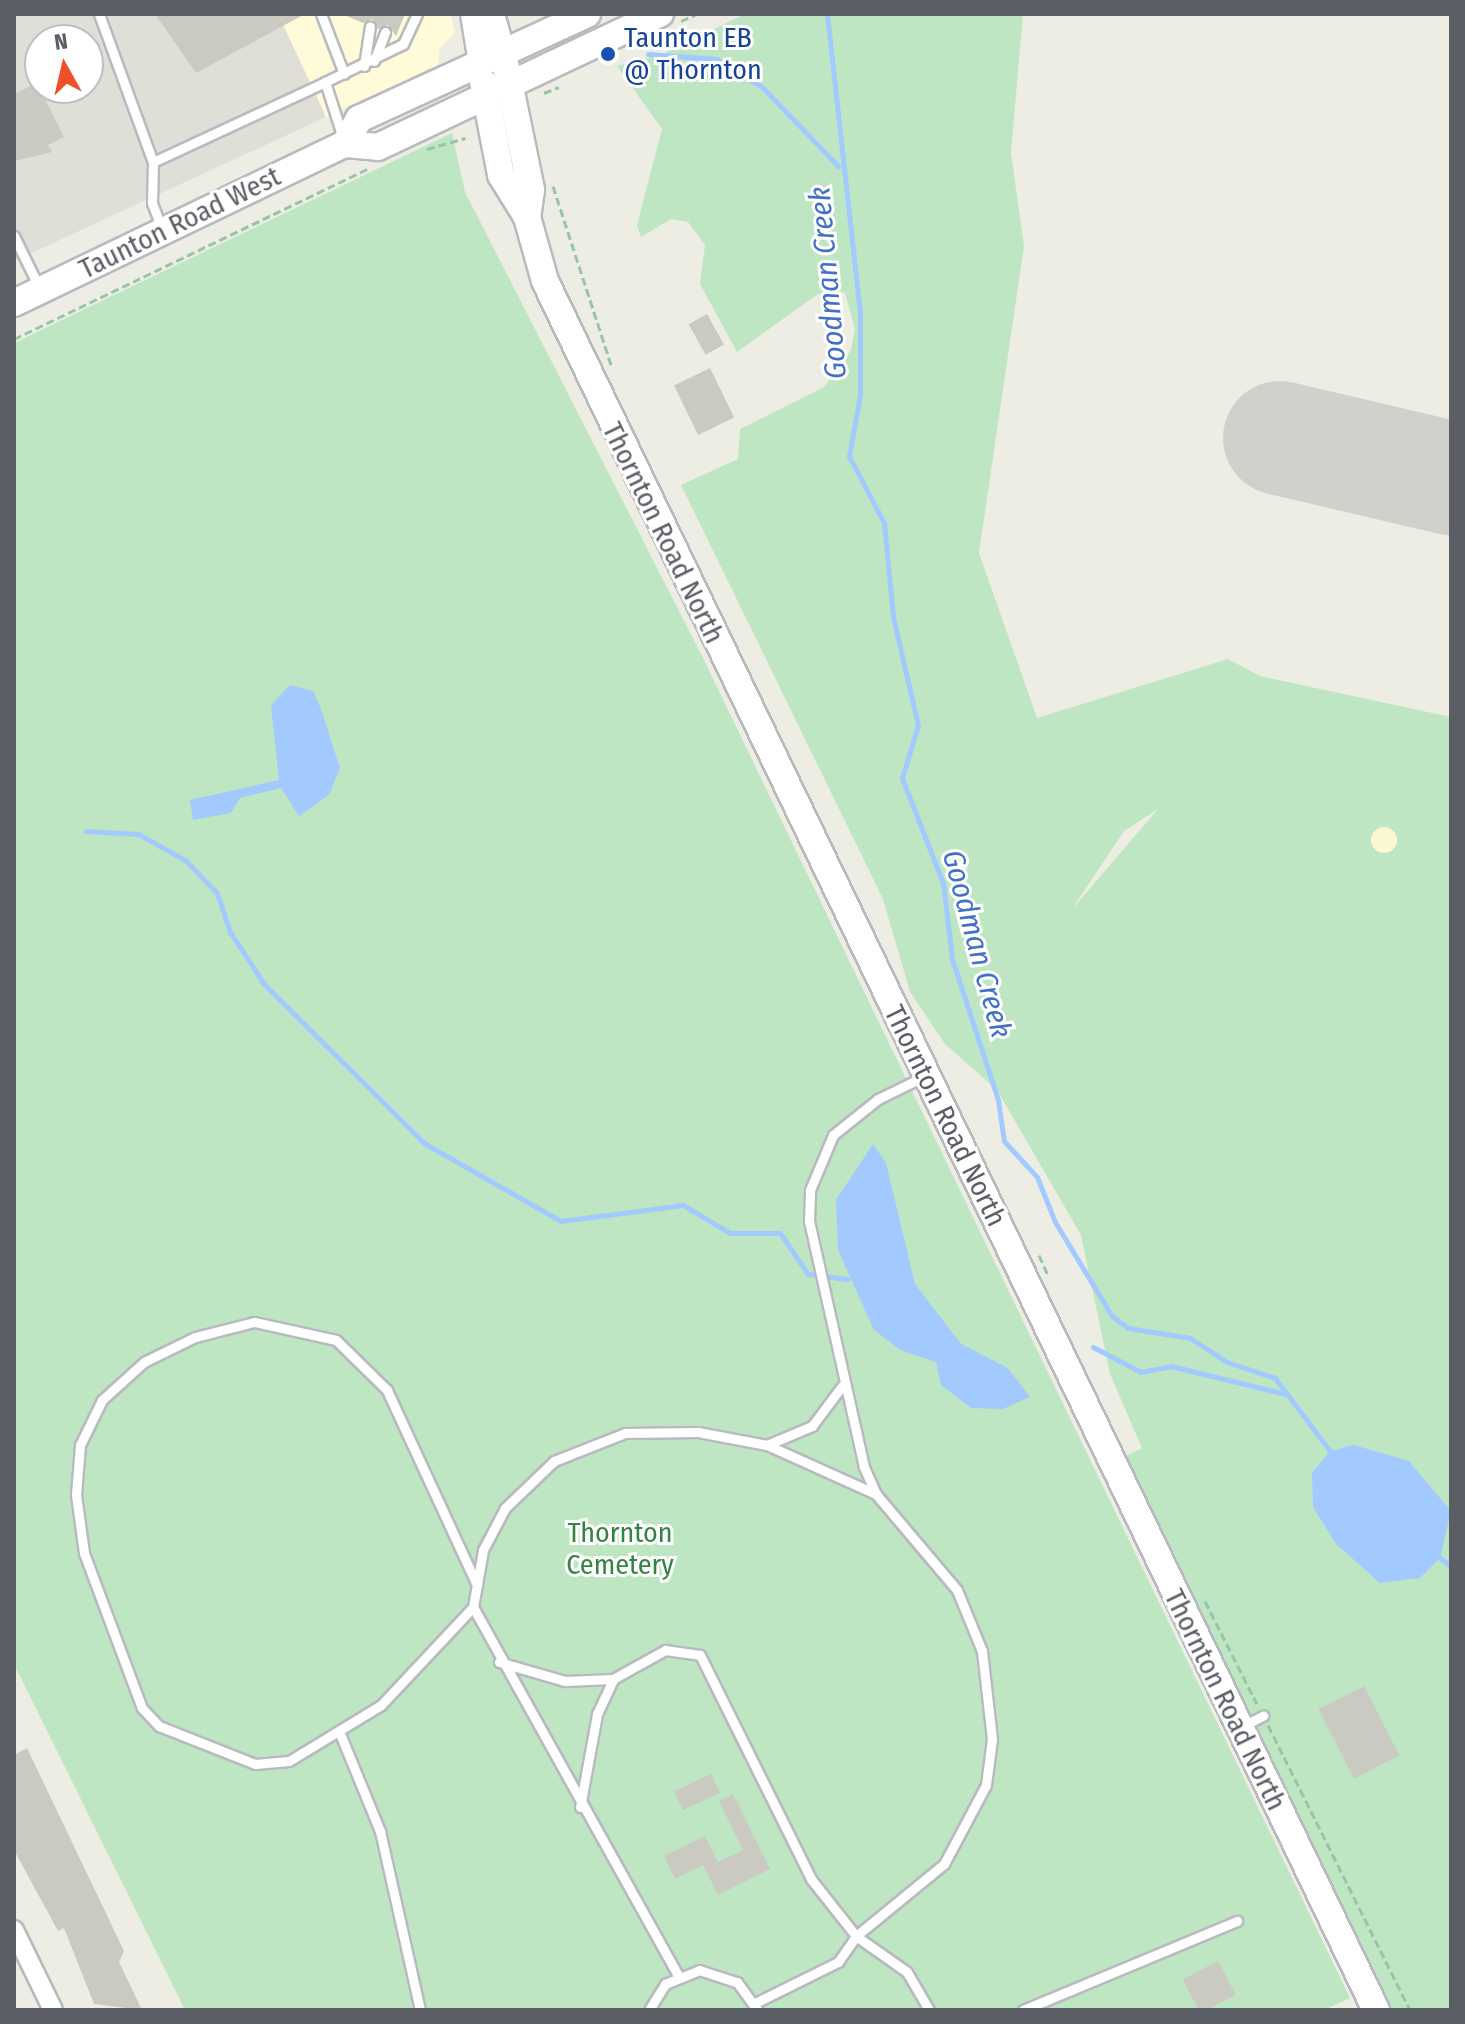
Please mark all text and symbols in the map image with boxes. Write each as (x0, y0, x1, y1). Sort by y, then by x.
place label: Taunton EB @ Thornton (624, 21, 762, 87)
north arrow (24, 24, 104, 104)
text: N (52, 27, 69, 56)
marker: Taunton EB @ Thornton (599, 45, 617, 63)
street label: Taunton Road West (74, 160, 286, 286)
water label: Goodman Creek (802, 185, 854, 381)
street label: Thornton Road North (595, 417, 731, 649)
water label: Goodman Creek (935, 846, 1019, 1042)
street label: Thornton Road North (877, 1000, 1013, 1232)
park label: Thornton Cemetery (566, 1516, 674, 1582)
street label: Thornton Road North (1157, 1584, 1293, 1816)

